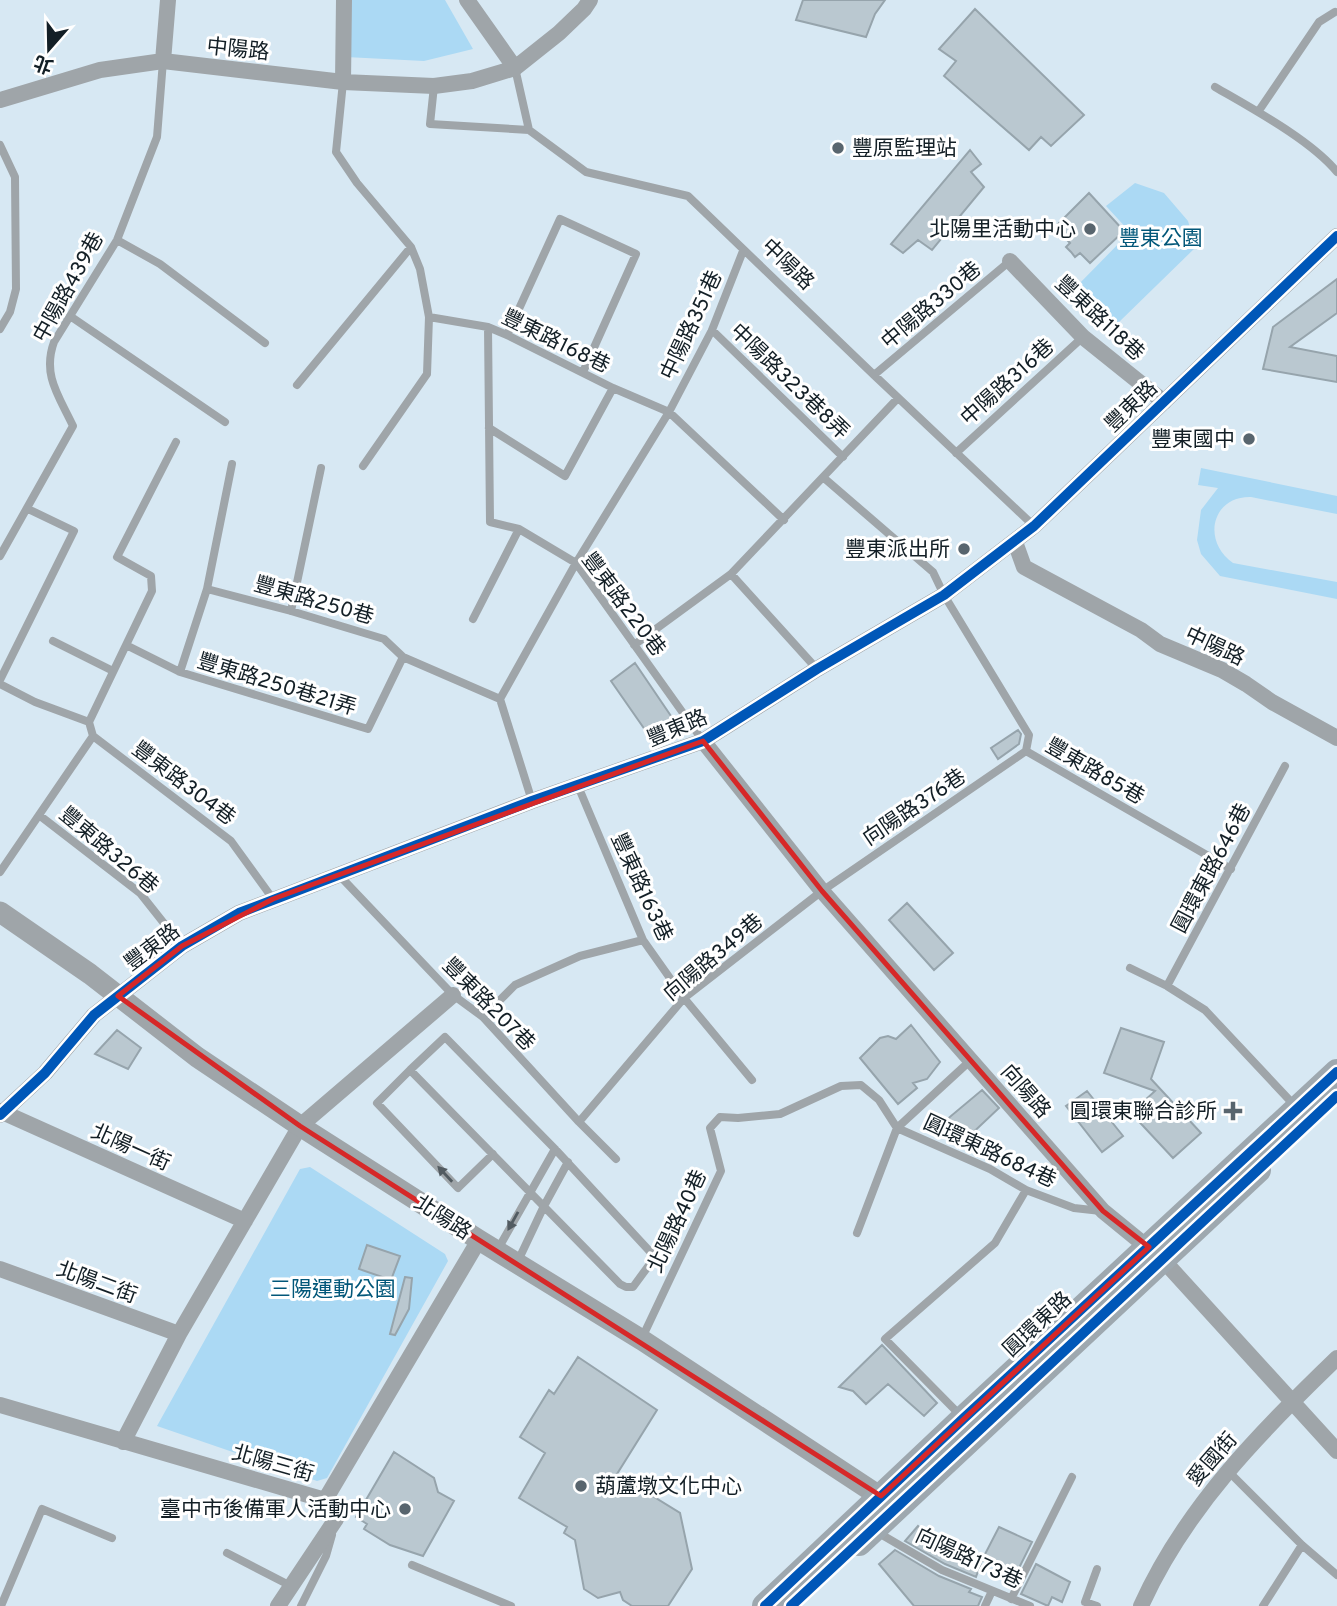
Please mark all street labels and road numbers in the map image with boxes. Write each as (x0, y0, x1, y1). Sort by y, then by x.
street label: 中陽路 (205, 34, 271, 67)
street label: 中陽路439巷 (28, 228, 111, 348)
street label: 中陽路 (755, 233, 819, 297)
street label: 中陽路330巷 (876, 256, 988, 356)
street label: 中陽路351巷 (655, 267, 729, 385)
street label: 豐東路118巷 (1049, 271, 1149, 367)
street label: 豐東路168巷 (497, 305, 614, 380)
street label: 中陽路323巷8弄 (724, 318, 854, 446)
street label: 中陽路316巷 (956, 334, 1061, 432)
street label: 豐東路 (1100, 375, 1164, 439)
street label: 豐東路220巷 (575, 548, 671, 662)
street label: 豐東路250巷 (251, 571, 377, 631)
street label: 中陽路 (1180, 622, 1249, 673)
street label: 豐東路250巷21弄 (194, 648, 359, 722)
street label: 豐東路 (643, 705, 712, 754)
street label: 豐東路85巷 (1040, 733, 1149, 811)
street label: 豐東路304巷 (126, 736, 240, 832)
street label: 向陽路376巷 (858, 764, 972, 853)
street label: 圓環東路646巷 (1167, 799, 1258, 938)
street label: 豐東路326巷 (53, 802, 163, 901)
street label: 豐東路163巷 (604, 829, 678, 946)
street label: 向陽路349巷 (659, 909, 769, 1008)
street label: 豐東路 (120, 918, 186, 978)
street label: 豐東路207巷 (436, 953, 540, 1057)
street label: 向陽路 (994, 1059, 1056, 1125)
street label: 圓環東路684巷 (919, 1110, 1060, 1195)
street label: 北陽一街 (87, 1119, 174, 1178)
street label: 北陽路40巷 (643, 1166, 714, 1277)
street label: 北陽路 (408, 1190, 476, 1247)
street label: 北陽二街 (52, 1256, 141, 1310)
street label: 圓環東路 (998, 1287, 1078, 1364)
street label: 愛國街 (1182, 1427, 1244, 1493)
street label: 北陽三街 (228, 1440, 317, 1489)
street label: 向陽路173巷 (911, 1523, 1026, 1596)

